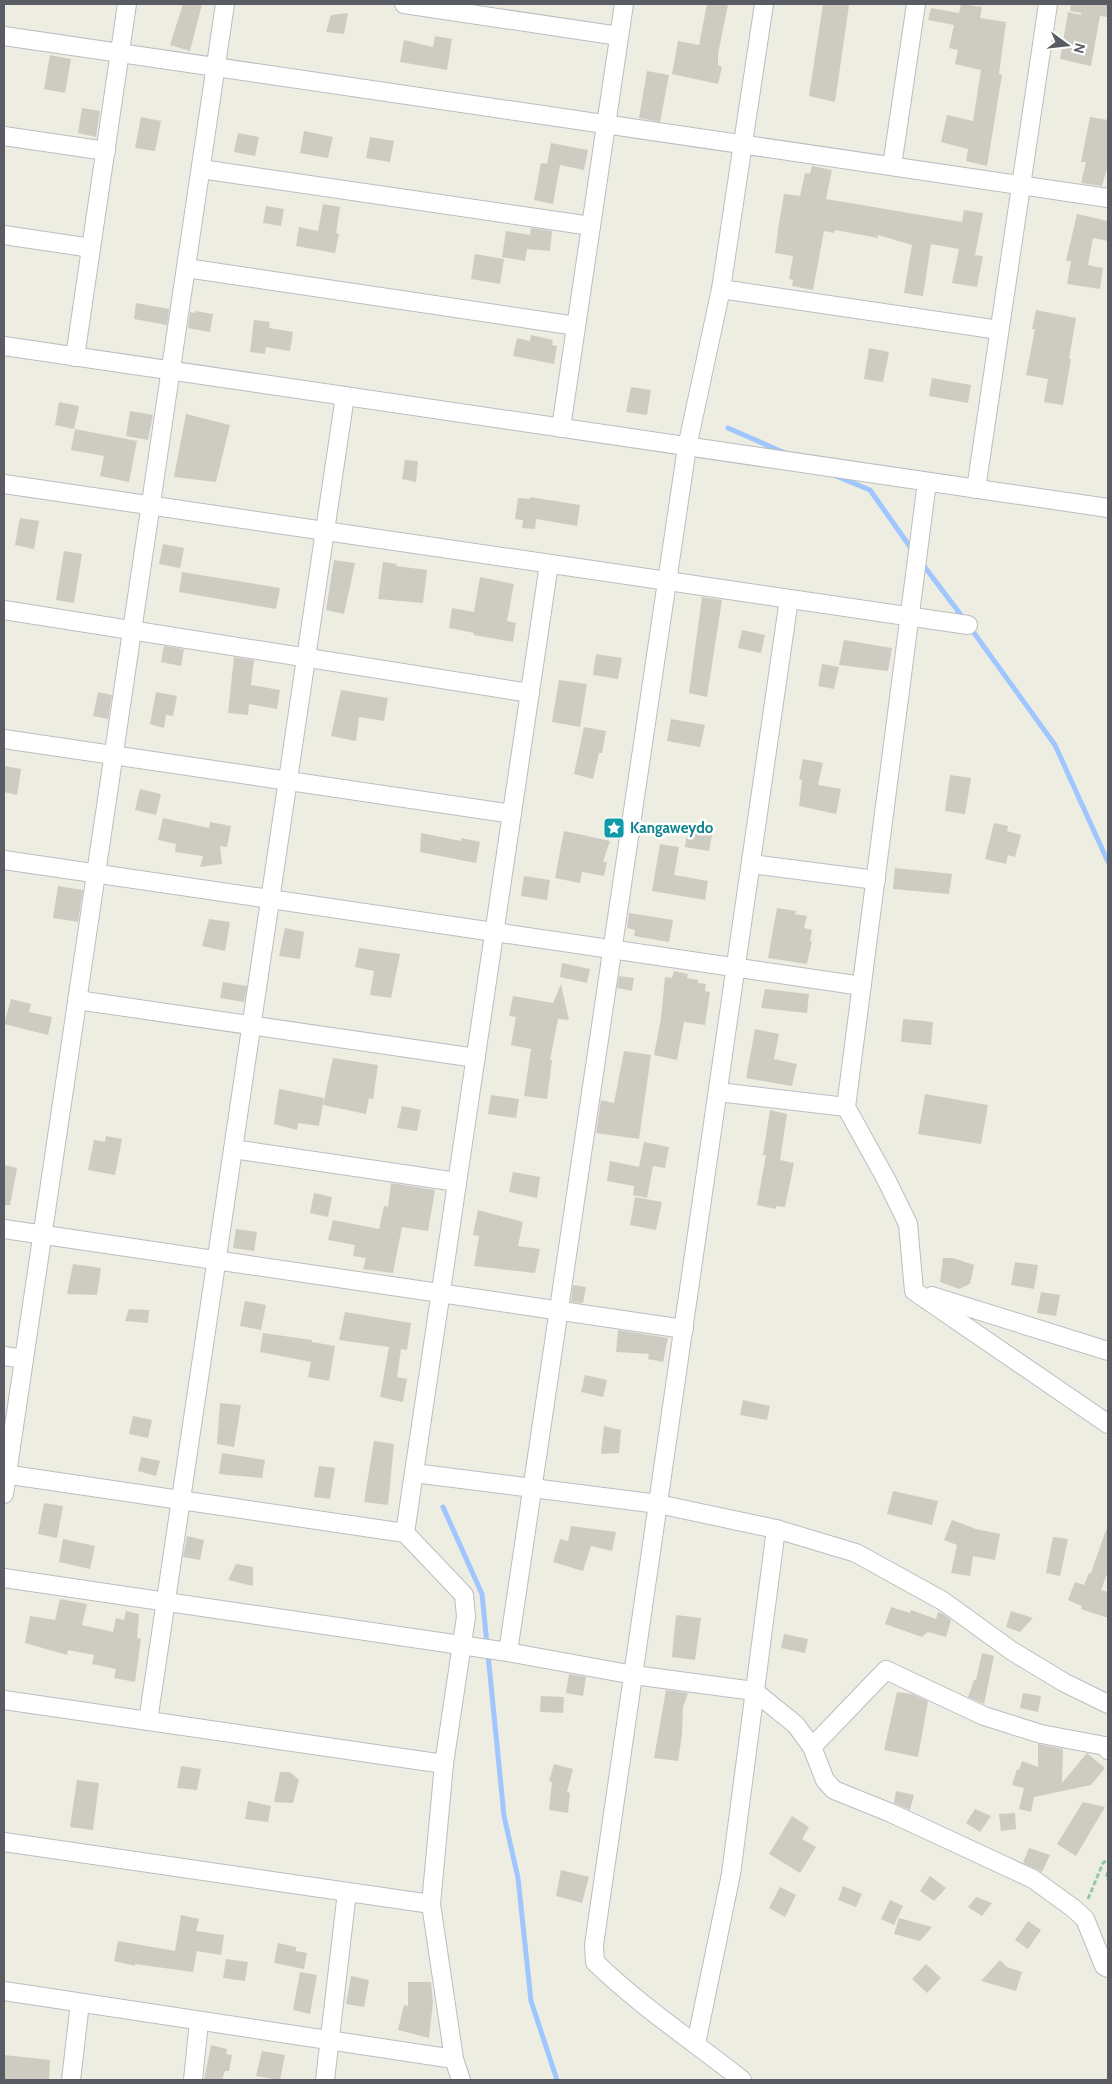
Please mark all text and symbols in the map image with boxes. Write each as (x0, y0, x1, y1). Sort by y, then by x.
north arrow (1042, 20, 1092, 70)
text: N (1070, 41, 1090, 55)
place icon: Kangaweydo (602, 816, 626, 840)
place label: Kangaweydo (630, 819, 714, 837)

